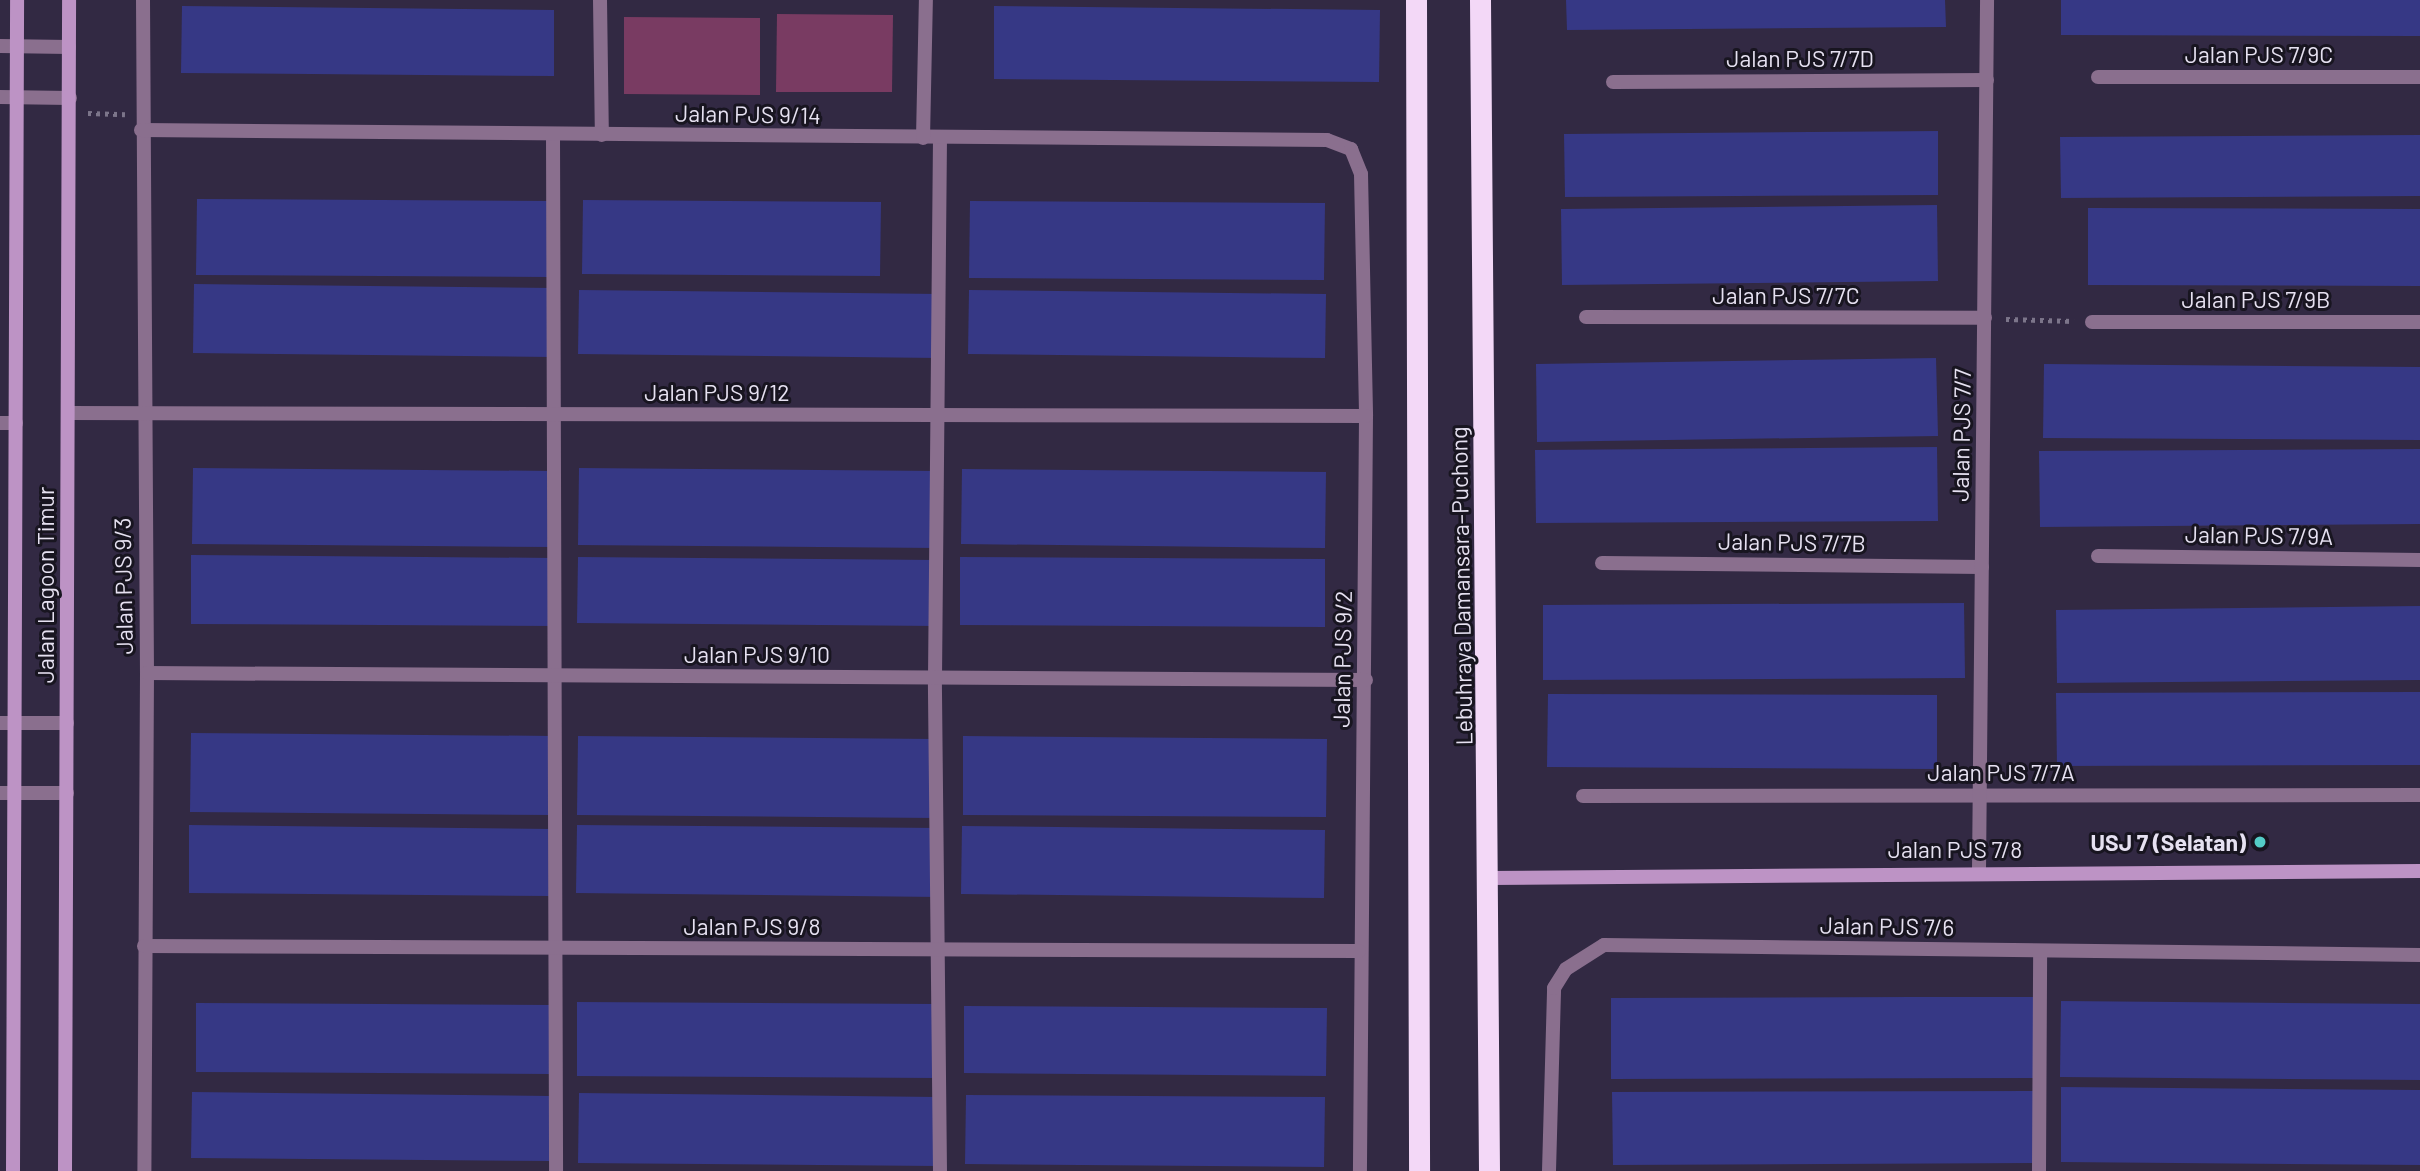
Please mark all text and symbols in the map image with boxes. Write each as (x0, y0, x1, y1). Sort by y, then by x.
street label: Jalan PJS 7/9C (2185, 40, 2333, 68)
street label: Jalan PJS 7/7D (1726, 44, 1874, 72)
street label: Jalan PJS 9/14 (675, 99, 821, 129)
street label: Jalan PJS 7/7C (1712, 281, 1860, 309)
street label: Jalan PJS 7/9B (2182, 285, 2330, 313)
street label: Jalan PJS 7/7 (1946, 368, 1976, 502)
street label: Jalan PJS 9/12 (644, 378, 790, 406)
street label: Lebuhraya Damansara–Puchong (1444, 426, 1478, 746)
street label: Jalan Lagoon Timur (31, 487, 59, 683)
street label: Jalan PJS 9/3 (108, 517, 138, 655)
street label: Jalan PJS 7/9A (2185, 520, 2333, 550)
street label: Jalan PJS 7/7B (1718, 527, 1866, 557)
street label: Jalan PJS 9/2 (1327, 590, 1357, 728)
street label: Jalan PJS 9/10 (684, 640, 830, 668)
street label: Jalan PJS 7/7A (1927, 758, 2075, 786)
place label: USJ 7 (Selatan) (2091, 828, 2246, 856)
marker: USJ 7 (Selatan) (2252, 834, 2268, 850)
street label: Jalan PJS 7/8 (1888, 835, 2022, 863)
street label: Jalan PJS 7/6 (1820, 911, 1954, 941)
street label: Jalan PJS 9/8 (684, 912, 820, 940)

